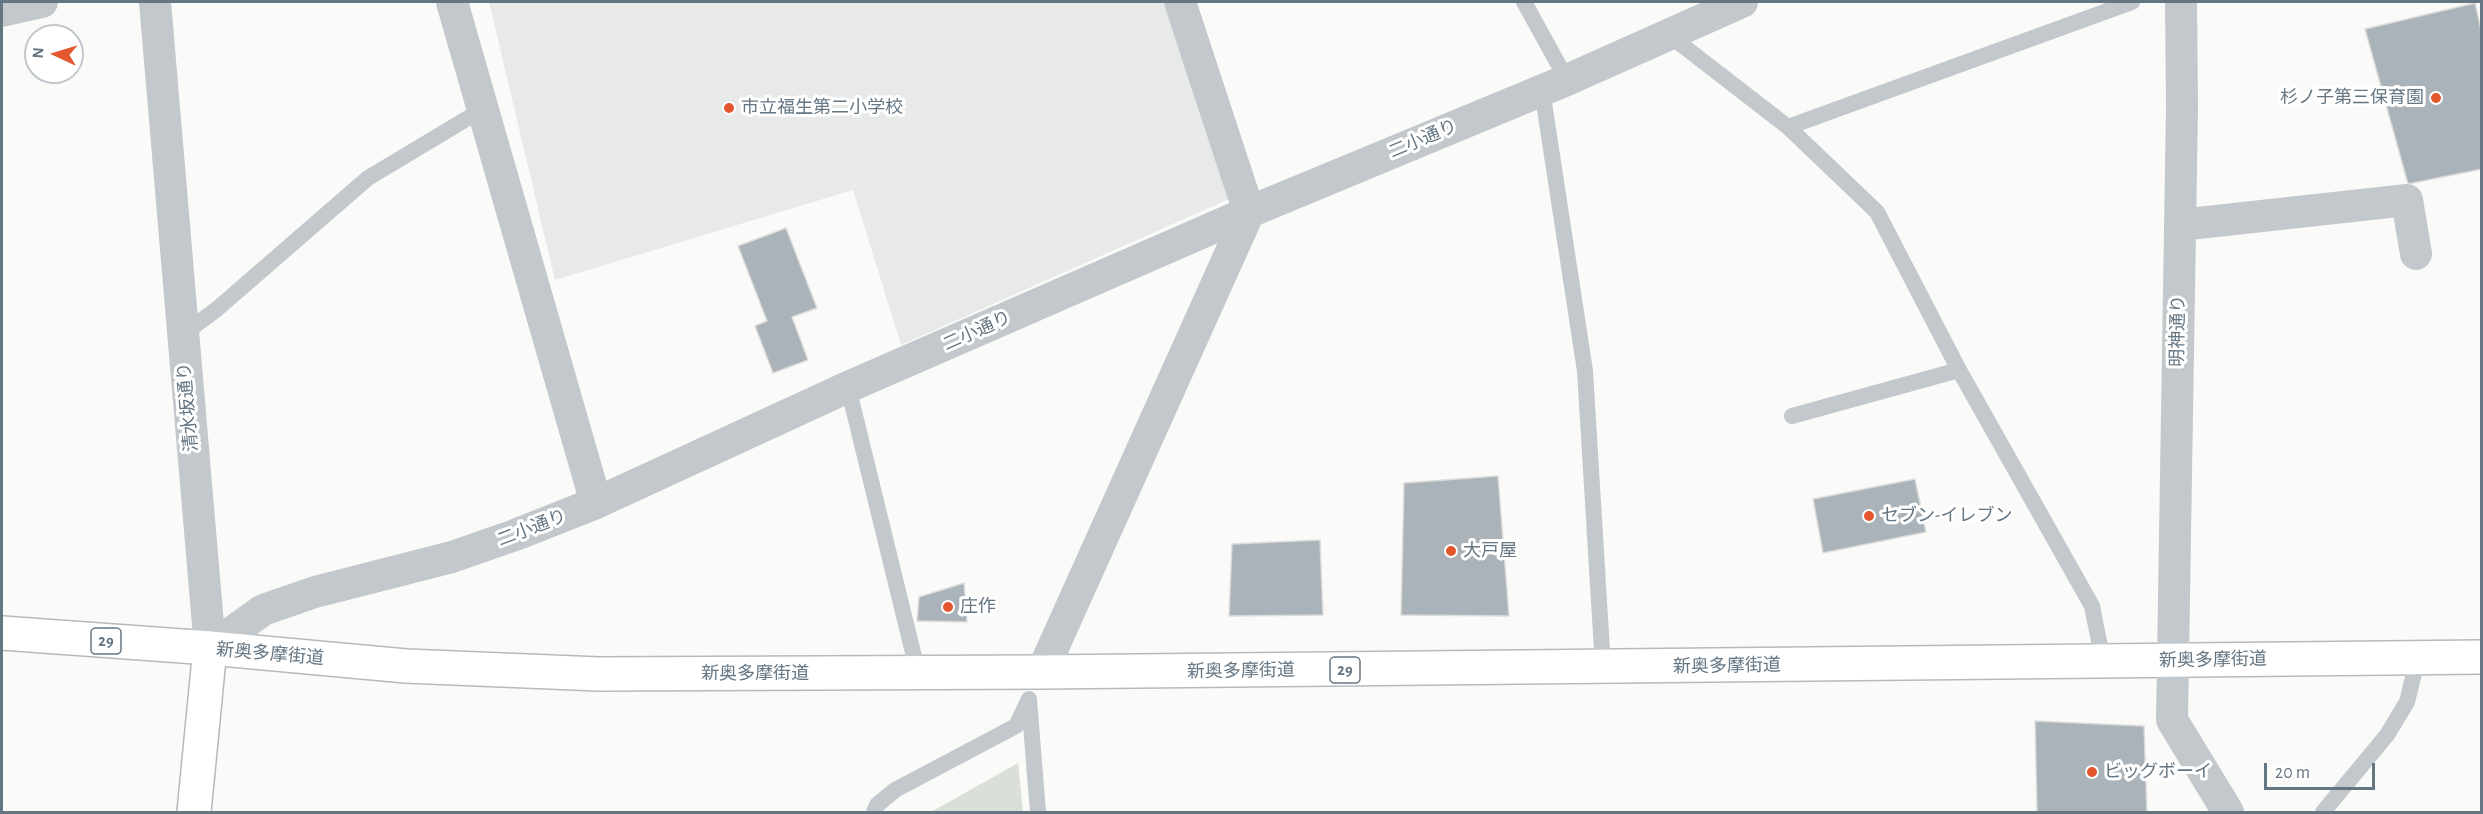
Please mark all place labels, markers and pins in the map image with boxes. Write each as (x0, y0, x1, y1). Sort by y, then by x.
place label: 杉ノ子第三保育園 (2280, 87, 2424, 109)
marker: 杉ノ子第三保育園 (2429, 91, 2443, 105)
place label: 市立福生第二小学校 (741, 97, 903, 119)
marker: 市立福生第二小学校 (722, 101, 736, 115)
place label: セブン-イレブン (1881, 505, 2013, 527)
marker: セブン-イレブン (1862, 509, 1876, 523)
place label: 大戸屋 (1463, 540, 1517, 562)
marker: 大戸屋 (1444, 544, 1458, 558)
place label: 庄作 (960, 596, 996, 618)
marker: 庄作 (941, 600, 955, 614)
place label: ビッグボーイ (2104, 761, 2212, 783)
marker: ビッグボーイ (2085, 765, 2099, 779)

